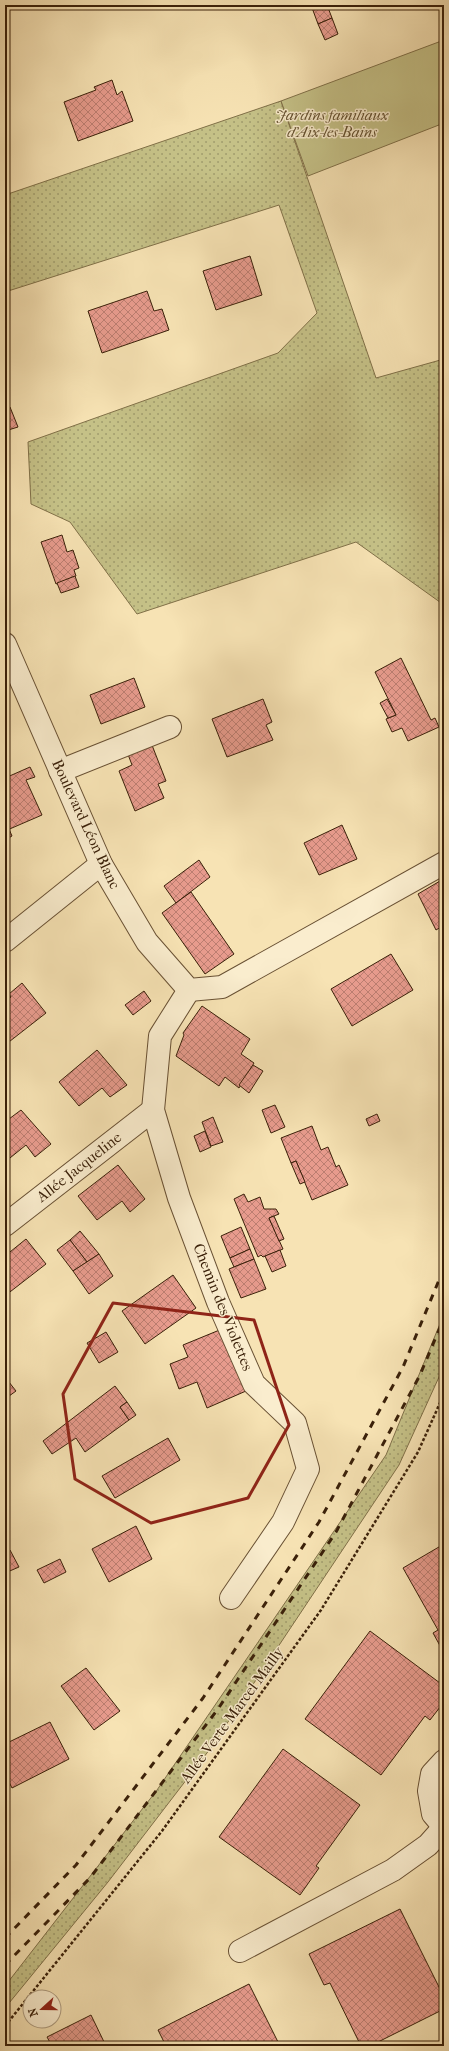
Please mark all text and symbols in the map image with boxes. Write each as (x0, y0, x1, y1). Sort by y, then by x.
park label: Jardins familiaux d'Aix-les-Bains (276, 106, 389, 141)
street label: Boulevard Léon Blanc (48, 756, 124, 892)
street label: Allée Jacqueline (32, 1128, 126, 1206)
street label: Chemin des Violettes (189, 1241, 257, 1374)
street label: Allée Verte Marcel Mailly (176, 1642, 288, 1788)
north arrow (22, 1989, 62, 2029)
text: N (25, 2006, 41, 2019)

